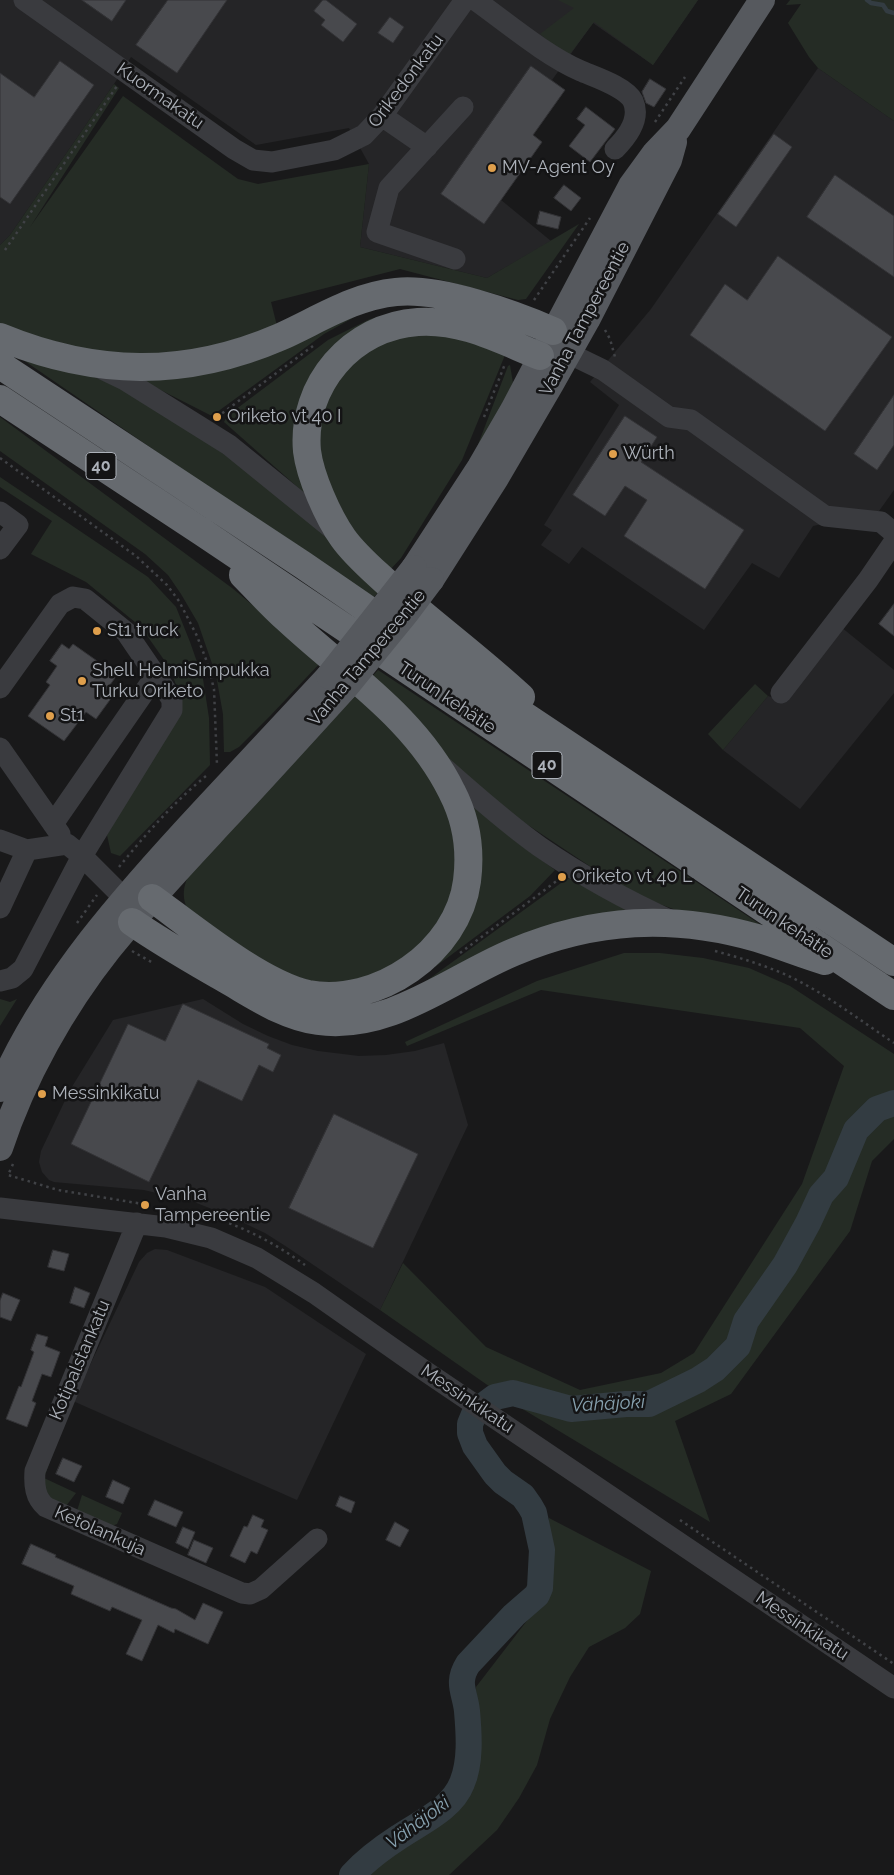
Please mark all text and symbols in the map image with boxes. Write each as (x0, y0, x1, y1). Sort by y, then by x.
street label: Orikedonkatu (364, 30, 448, 132)
street label: Kuormakatu (112, 58, 208, 134)
place label: MV-Agent Oy (502, 157, 615, 179)
marker: MV-Agent Oy (486, 162, 498, 174)
street label: Vanha Tampereentie (535, 238, 635, 400)
place label: Oriketo vt 40 I (227, 406, 342, 428)
marker: Oriketo vt 40 I (211, 411, 223, 423)
place label: Würth (623, 443, 675, 465)
marker: Würth (607, 448, 619, 460)
road number: 40 (86, 452, 116, 480)
street label: Vanha Tampereentie (304, 585, 430, 731)
place label: St1 truck (107, 620, 179, 642)
marker: St1 truck (91, 625, 103, 637)
street label: Turun kehätie (394, 658, 500, 738)
place label: Shell HelmiSimpukka Turku Oriketo (92, 660, 269, 702)
marker: Shell HelmiSimpukka Turku Oriketo (76, 675, 88, 687)
place label: St1 (60, 705, 85, 727)
marker: St1 (44, 710, 56, 722)
road number: 40 (532, 752, 562, 778)
place label: Oriketo vt 40 L (572, 866, 693, 888)
marker: Oriketo vt 40 L (556, 871, 568, 883)
street label: Turun kehätie (731, 883, 837, 963)
place label: Messinkikatu (52, 1083, 159, 1105)
marker: Messinkikatu (36, 1088, 48, 1100)
place label: Vanha Tampereentie (155, 1184, 270, 1226)
marker: Vanha Tampereentie (139, 1199, 151, 1211)
street label: Kotipalstankatu (45, 1297, 115, 1423)
street label: Messinkikatu (416, 1360, 518, 1438)
water label: Vähäjoki (571, 1391, 645, 1417)
street label: Ketolankuja (51, 1501, 149, 1561)
street label: Messinkikatu (751, 1587, 853, 1665)
water label: Vähäjoki (382, 1792, 454, 1854)

